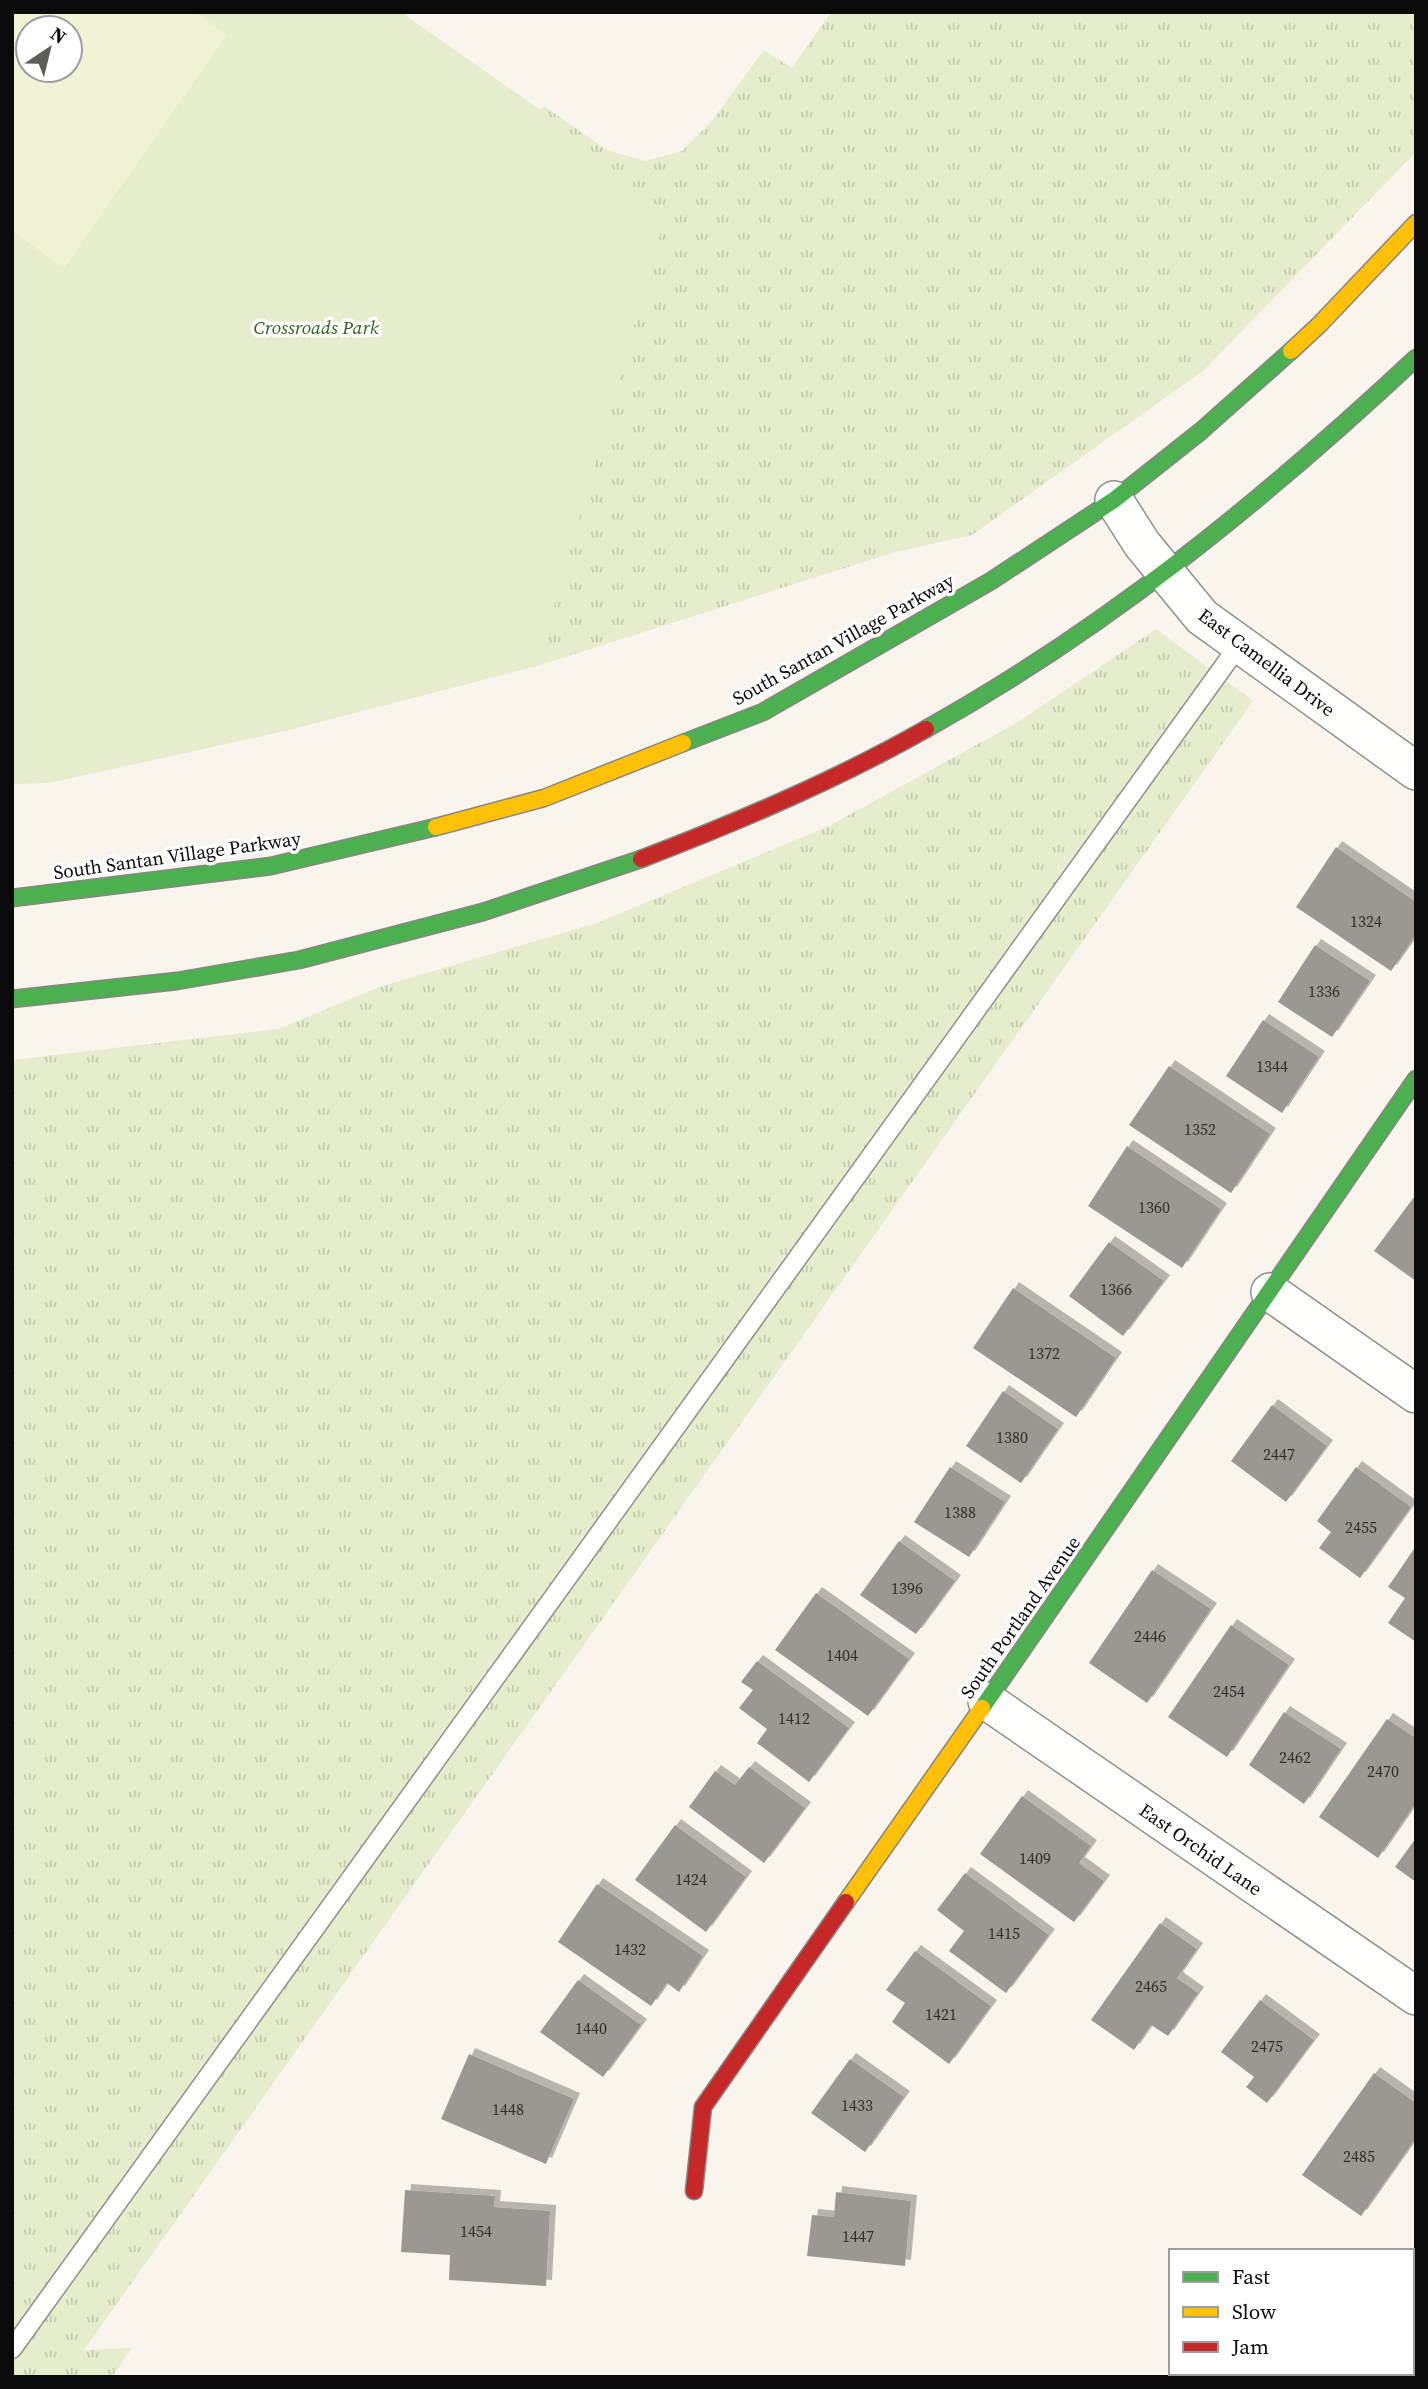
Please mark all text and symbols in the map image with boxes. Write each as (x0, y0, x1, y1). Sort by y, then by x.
north arrow (14, 14, 84, 84)
text: N (46, 20, 72, 50)
park label: Crossroads Park (253, 314, 379, 340)
street label: South Santan Village Parkway (728, 567, 959, 711)
street label: East Camellia Drive (1193, 602, 1341, 722)
street label: South Santan Village Parkway (52, 825, 303, 885)
house number: 1324 (1350, 910, 1382, 932)
house number: 1336 (1308, 980, 1340, 1002)
house number: 1344 (1256, 1055, 1288, 1077)
house number: 1352 (1184, 1118, 1216, 1140)
house number: 1360 (1138, 1196, 1170, 1218)
house number: 1366 (1100, 1278, 1132, 1300)
house number: 1372 (1028, 1342, 1060, 1364)
house number: 1380 (996, 1426, 1028, 1448)
house number: 2447 (1263, 1443, 1295, 1465)
house number: 1388 (944, 1501, 976, 1523)
house number: 2455 (1345, 1516, 1377, 1538)
street label: South Portland Avenue (954, 1530, 1086, 1704)
house number: 1396 (891, 1577, 923, 1599)
house number: 2446 (1134, 1625, 1166, 1647)
house number: 1404 (826, 1644, 858, 1666)
house number: 2454 (1213, 1680, 1245, 1702)
house number: 1412 (778, 1707, 810, 1729)
house number: 2462 (1279, 1746, 1311, 1768)
house number: 2470 (1367, 1760, 1399, 1782)
street label: East Orchid Lane (1134, 1797, 1268, 1901)
house number: 1409 (1019, 1847, 1051, 1869)
house number: 1424 (675, 1868, 707, 1890)
house number: 1415 (988, 1922, 1020, 1944)
house number: 1432 (614, 1938, 646, 1960)
house number: 2465 (1135, 1975, 1167, 1997)
house number: 1421 (925, 2003, 957, 2025)
house number: 1440 (575, 2017, 607, 2039)
house number: 2475 (1251, 2035, 1283, 2057)
house number: 1433 (841, 2094, 873, 2116)
house number: 1448 (492, 2098, 524, 2120)
house number: 2485 (1343, 2145, 1375, 2167)
house number: 1454 (460, 2220, 492, 2242)
house number: 1447 (842, 2225, 874, 2247)
legend (1169, 2249, 1414, 2375)
text: Fast (1232, 2262, 1270, 2291)
text: Slow (1232, 2297, 1276, 2326)
text: Jam (1231, 2332, 1269, 2361)

